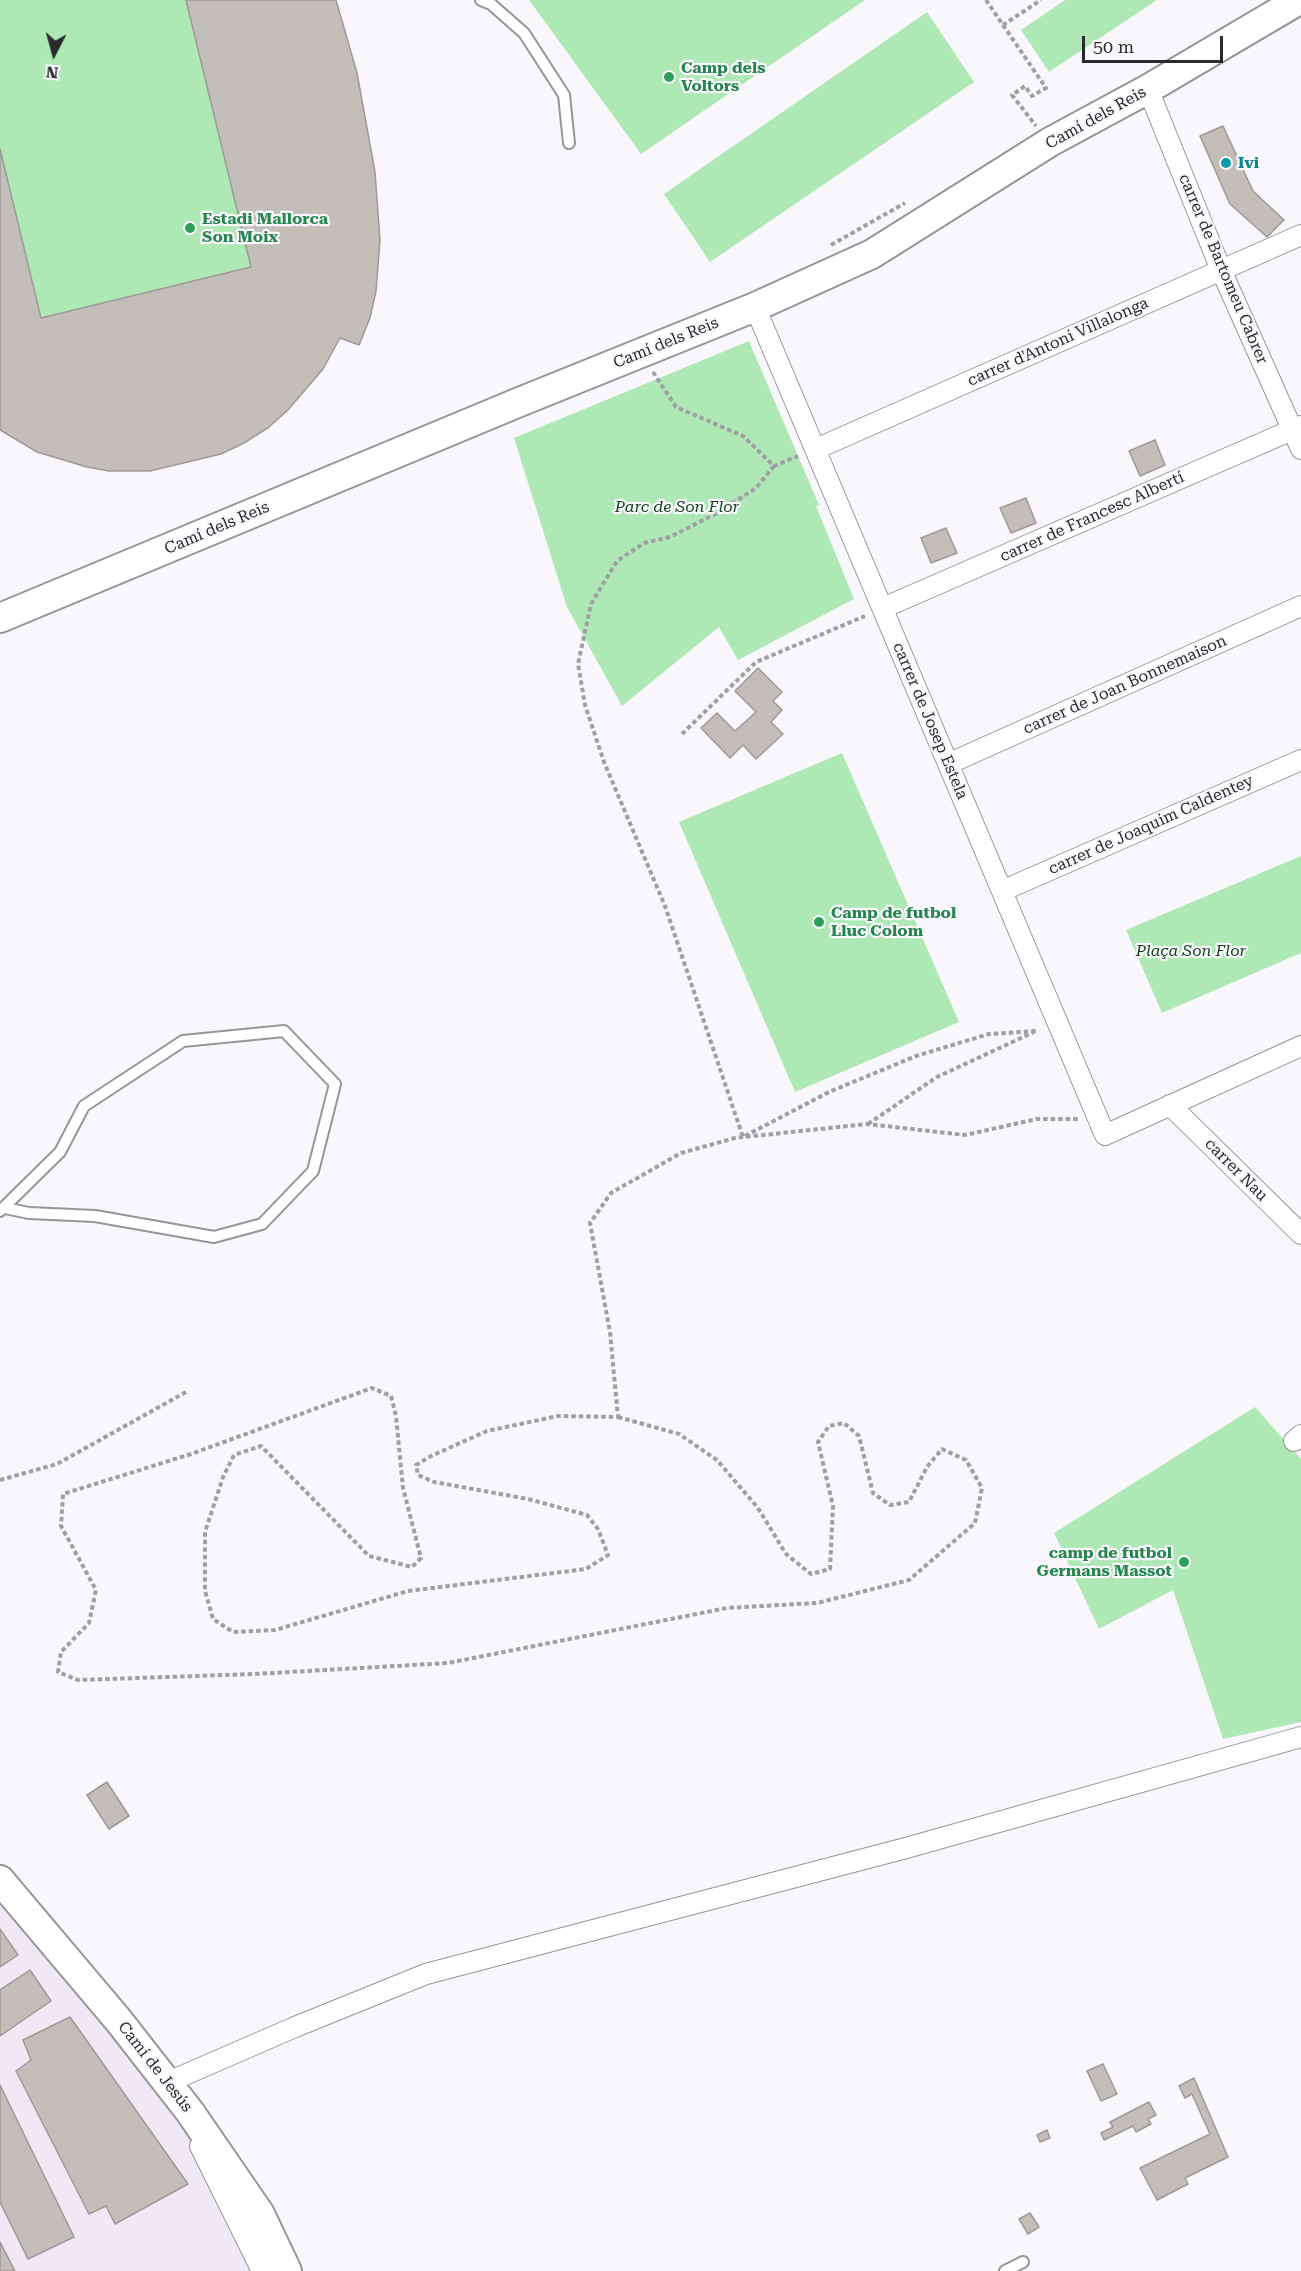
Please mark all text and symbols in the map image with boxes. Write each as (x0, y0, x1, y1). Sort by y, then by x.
north arrow (24, 24, 84, 84)
scale bar (1085, 24, 1226, 62)
text: 50 m (1093, 36, 1134, 57)
place label: Camp dels Voltors (681, 58, 765, 96)
text: N (45, 62, 59, 82)
marker: Camp dels Voltors (662, 70, 676, 84)
street label: Camí dels Reis (1042, 83, 1150, 153)
place label: Ivi (1238, 153, 1259, 173)
marker: Ivi (1219, 156, 1233, 170)
street label: carrer de Bartomeu Cabrer (1174, 171, 1272, 367)
place label: Estadi Mallorca Son Moix (202, 209, 328, 247)
marker: Estadi Mallorca Son Moix (183, 221, 197, 235)
street label: carrer d'Antoni Villalonga (964, 293, 1152, 391)
street label: Camí dels Reis (611, 313, 721, 373)
street label: carrer de Francesc Albertí (997, 468, 1187, 566)
street label: Camí dels Reis (162, 497, 272, 559)
park label: Parc de Son Flor (615, 497, 739, 517)
street label: carrer de Joan Bonnemaison (1020, 631, 1230, 739)
street label: carrer de Josep Estela (888, 640, 972, 802)
street label: carrer de Joaquim Caldentey (1046, 771, 1256, 879)
place label: Camp de futbol Lluc Colom (831, 903, 956, 941)
marker: Camp de futbol Lluc Colom (812, 915, 826, 929)
park label: Plaça Son Flor (1136, 941, 1246, 961)
street label: carrer Nau (1201, 1135, 1271, 1205)
place label: camp de futbol Germans Massot (1037, 1543, 1172, 1581)
marker: camp de futbol Germans Massot (1177, 1555, 1191, 1569)
street label: Camí de Jesús (114, 2018, 196, 2116)

